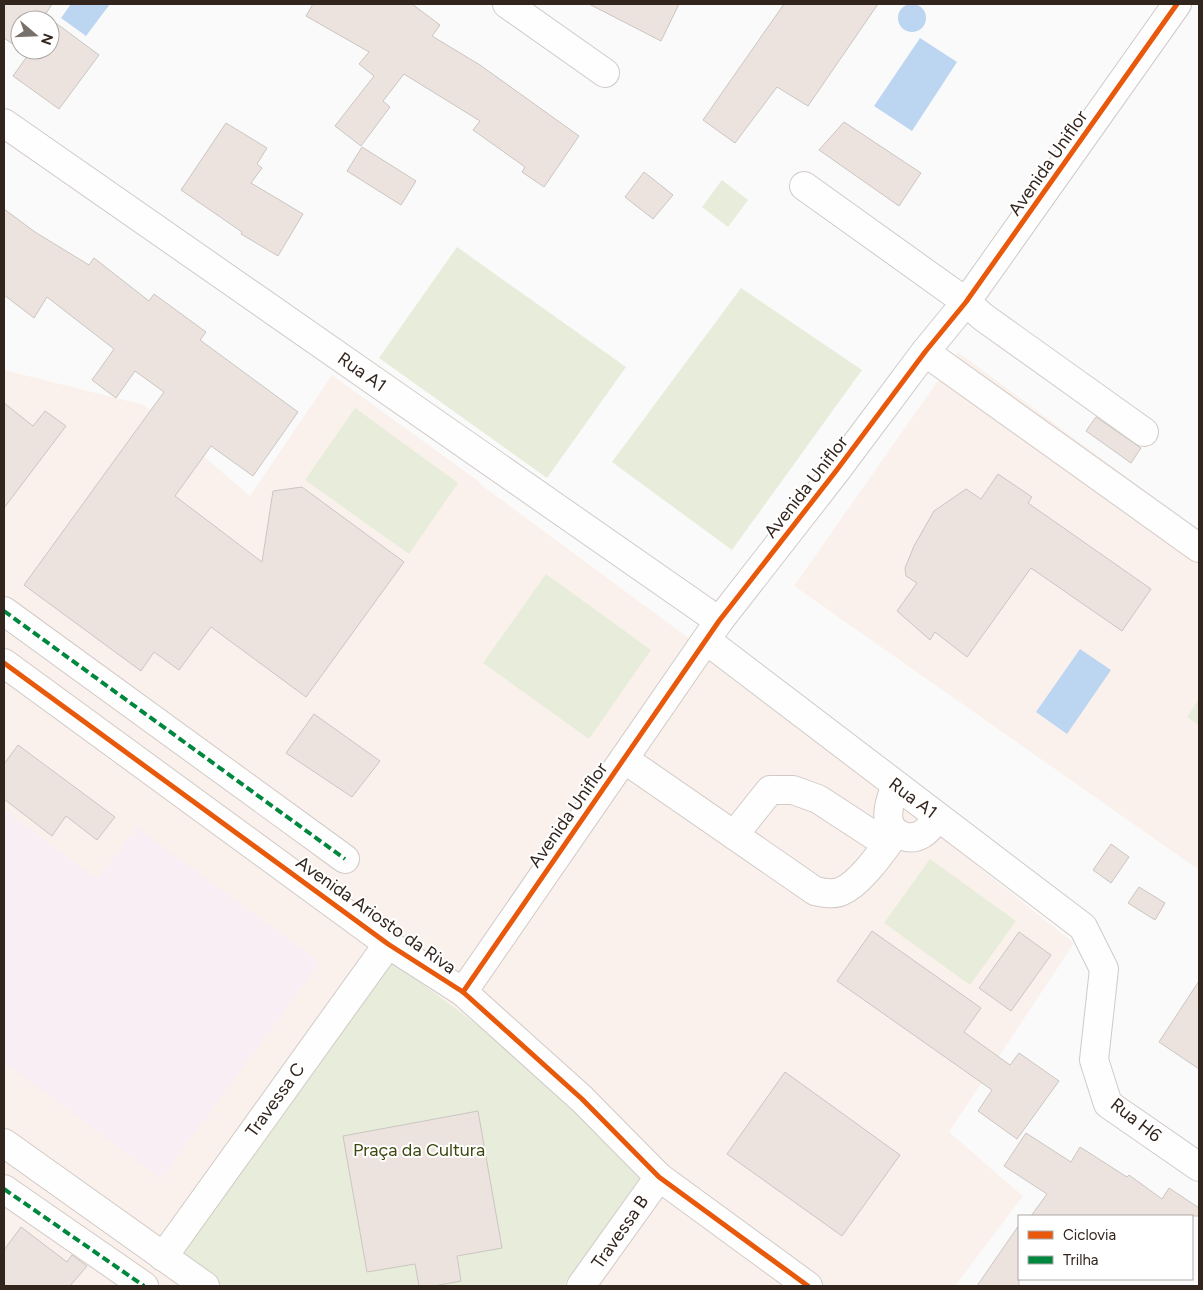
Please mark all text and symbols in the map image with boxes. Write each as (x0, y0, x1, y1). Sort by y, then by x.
north arrow (10, 10, 60, 60)
text: N (37, 31, 57, 47)
street label: Avenida Uniflor (1004, 106, 1092, 220)
street label: Rua A1 (333, 347, 391, 397)
street label: Avenida Uniflor (759, 432, 853, 542)
street label: Avenida Uniflor (524, 758, 612, 872)
street label: Rua A1 (885, 773, 941, 823)
street label: Avenida Ariosto da Riva (292, 851, 460, 979)
street label: Travessa C (241, 1058, 309, 1141)
street label: Rua H6 (1106, 1093, 1166, 1147)
park label: Praça da Cultura (353, 1139, 485, 1161)
street label: Travessa B (587, 1191, 653, 1273)
legend (1018, 1215, 1193, 1280)
text: Ciclovia (1063, 1226, 1116, 1244)
text: Trilha (1063, 1251, 1098, 1269)

